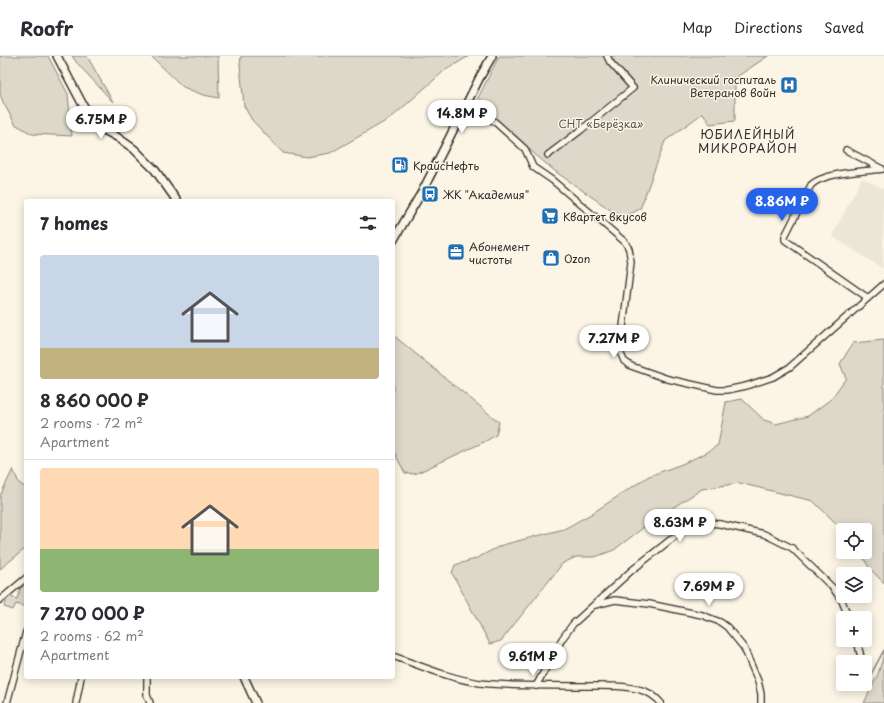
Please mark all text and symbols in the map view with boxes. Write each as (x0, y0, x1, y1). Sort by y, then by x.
text: Roofr (20, 14, 73, 42)
text: Map (682, 17, 712, 38)
text: Directions (734, 17, 802, 38)
text: Saved (824, 17, 864, 38)
place label: Клинический госпиталь Ветеранов войн (650, 71, 776, 101)
hospital icon: Клинический госпиталь Ветеранов войн (779, 75, 799, 95)
pin: 14.8M ₽ (425, 100, 499, 134)
text: 14.8M ₽ (436, 103, 488, 122)
pin: 6.75M ₽ (64, 106, 138, 140)
text: 6.75M ₽ (75, 109, 127, 128)
park label: СНТ «Берёзка» (559, 115, 643, 132)
district label: ЮБИЛЕЙНЫЙ МИКРОРАЙОН (698, 125, 798, 157)
fuel station icon: КрайсНефть (390, 155, 410, 175)
place label: КрайсНефть (413, 157, 479, 174)
bus stop icon: ЖК "Академия" (420, 184, 440, 204)
place label: ЖК "Академия" (442, 186, 529, 203)
pin: 8.86M ₽ (745, 188, 819, 222)
text: 8.86M ₽ (755, 191, 809, 210)
supermarket icon: Квартет вкусов (540, 206, 560, 226)
place label: Квартет вкусов (563, 208, 647, 225)
text: 7 homes (40, 210, 108, 236)
icon: filters (357, 212, 379, 234)
place label: Абонемент чистоты (469, 238, 530, 268)
office icon: Абонемент чистоты (446, 242, 466, 262)
shop icon: Ozon (541, 248, 561, 268)
place label: Ozon (564, 250, 590, 267)
icon: home (174, 281, 246, 353)
pin: 7.27M ₽ (577, 325, 651, 359)
text: 7.27M ₽ (588, 328, 640, 347)
text: 8 860 000 ₽ (40, 387, 149, 413)
text: 2 rooms · 72 m² (40, 413, 143, 432)
text: Apartment (40, 432, 109, 451)
icon: home (174, 494, 246, 566)
pin: 8.63M ₽ (643, 509, 717, 543)
text: 8.63M ₽ (653, 512, 707, 531)
map controls (836, 523, 872, 691)
button: locate (836, 523, 872, 559)
button: layers (836, 567, 872, 603)
pin: 7.69M ₽ (672, 573, 746, 607)
text: 7.69M ₽ (683, 576, 735, 595)
text: 7 270 000 ₽ (40, 600, 145, 626)
button: + (836, 611, 872, 647)
text: 2 rooms · 62 m² (40, 626, 144, 645)
pin: 9.61M ₽ (496, 643, 570, 677)
text: Apartment (40, 645, 109, 664)
text: 9.61M ₽ (508, 646, 558, 665)
button: − (836, 655, 872, 691)

